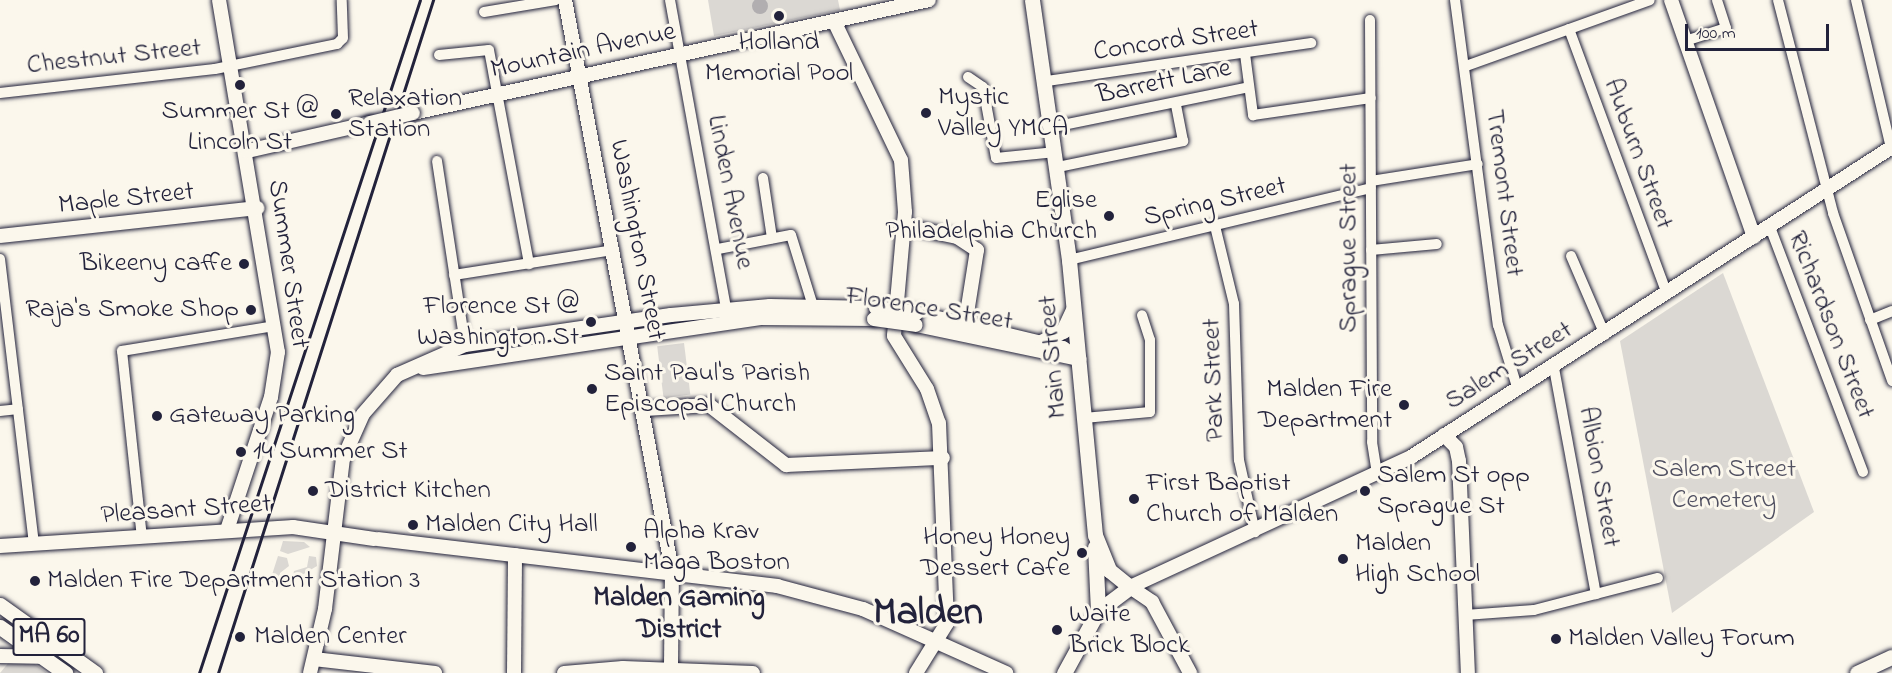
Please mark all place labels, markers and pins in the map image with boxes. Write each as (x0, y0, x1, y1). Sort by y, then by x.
marker: Holland Memorial Pool (772, 9, 786, 23)
place label: Holland Memorial Pool (705, 26, 853, 89)
marker: Summer St @ Lincoln St (233, 78, 247, 92)
place label: Mystic Valley YMCA (938, 81, 1068, 144)
place label: Relaxation Station (348, 82, 462, 145)
place label: Summer St @ Lincoln St (162, 95, 318, 158)
marker: Mystic Valley YMCA (919, 106, 933, 120)
marker: Relaxation Station (329, 107, 343, 121)
place label: Eglise Philadelphia Church (885, 184, 1097, 247)
marker: Eglise Philadelphia Church (1102, 209, 1116, 223)
place label: Bikeeny caffe (80, 248, 232, 280)
marker: Bikeeny caffe (237, 257, 251, 271)
place label: Florence St @ Washington St (417, 290, 579, 353)
place label: Raja's Smoke Shop (25, 294, 239, 326)
marker: Raja's Smoke Shop (244, 303, 258, 317)
marker: Florence St @ Washington St (584, 315, 598, 329)
place label: Saint Paul's Parish Episcopal Church (604, 357, 810, 420)
place label: Malden Fire Department (1258, 373, 1392, 436)
marker: Saint Paul's Parish Episcopal Church (585, 382, 599, 396)
marker: Malden Fire Department (1397, 398, 1411, 412)
place label: Gateway Parking (169, 400, 355, 432)
marker: Gateway Parking (150, 409, 164, 423)
place label: 14 Summer St (253, 436, 408, 468)
marker: 14 Summer St (234, 445, 248, 459)
place label: Salem St opp Sprague St (1377, 459, 1530, 522)
place label: First Baptist Church of Malden (1146, 467, 1338, 530)
place label: District Kitchen (325, 475, 491, 507)
marker: District Kitchen (306, 484, 320, 498)
marker: Salem St opp Sprague St (1358, 484, 1372, 498)
marker: First Baptist Church of Malden (1127, 492, 1141, 506)
place label: Malden City Hall (425, 509, 598, 541)
place label: Alpha Krav Maga Boston (643, 515, 790, 578)
marker: Malden City Hall (406, 518, 420, 532)
place label: Honey Honey Dessert Cafe (920, 521, 1070, 584)
place label: Malden High School (1355, 527, 1480, 590)
marker: Alpha Krav Maga Boston (624, 540, 638, 554)
marker: Honey Honey Dessert Cafe (1075, 546, 1089, 560)
marker: Malden High School (1336, 552, 1350, 566)
place label: Malden Fire Department Station 3 (47, 565, 420, 597)
marker: Malden Fire Department Station 3 (28, 574, 42, 588)
place label: Waite Brick Block (1069, 598, 1190, 661)
place label: Malden Center (254, 621, 407, 653)
marker: Waite Brick Block (1050, 623, 1064, 637)
place label: Malden Valley Forum (1568, 623, 1795, 655)
marker: Malden Center (231, 628, 249, 646)
marker: Malden Valley Forum (1549, 632, 1563, 646)

